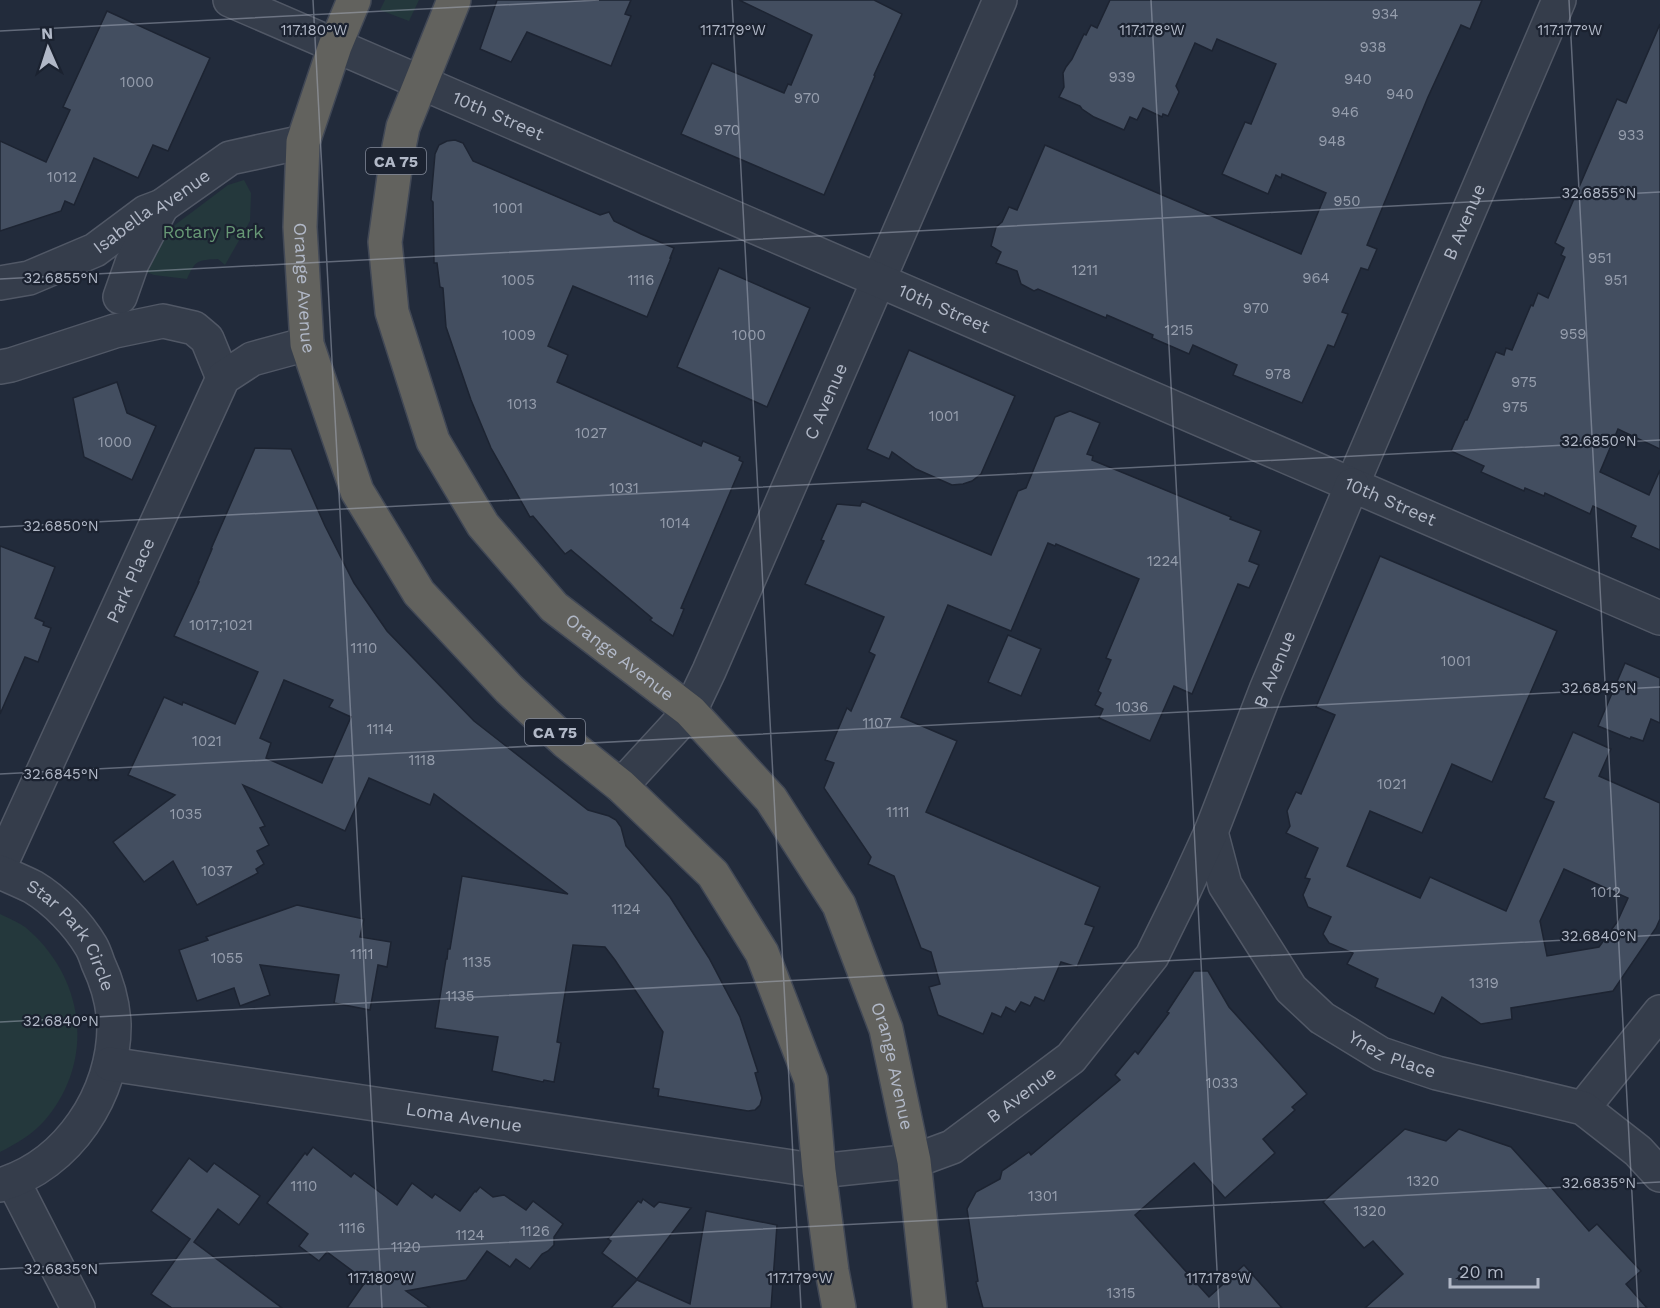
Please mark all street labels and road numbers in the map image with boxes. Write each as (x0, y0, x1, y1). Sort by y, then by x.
street label: 10th Street (449, 86, 547, 144)
road number: CA 75 (366, 148, 426, 174)
street label: Isabella Avenue (89, 164, 214, 258)
street label: B Avenue (1438, 180, 1489, 263)
street label: Orange Avenue (290, 222, 320, 356)
street label: 10th Street (896, 279, 994, 337)
street label: C Avenue (800, 360, 851, 443)
street label: 10th Street (1342, 472, 1440, 530)
street label: Park Place (101, 534, 159, 626)
street label: Orange Avenue (562, 609, 678, 705)
street label: B Avenue (1249, 628, 1300, 710)
road number: CA 75 (525, 719, 585, 745)
street label: Star Park Circle (23, 875, 119, 993)
street label: Orange Avenue (867, 999, 918, 1132)
street label: Ynez Place (1345, 1026, 1439, 1082)
street label: B Avenue (983, 1062, 1060, 1127)
street label: Loma Avenue (404, 1098, 524, 1136)

